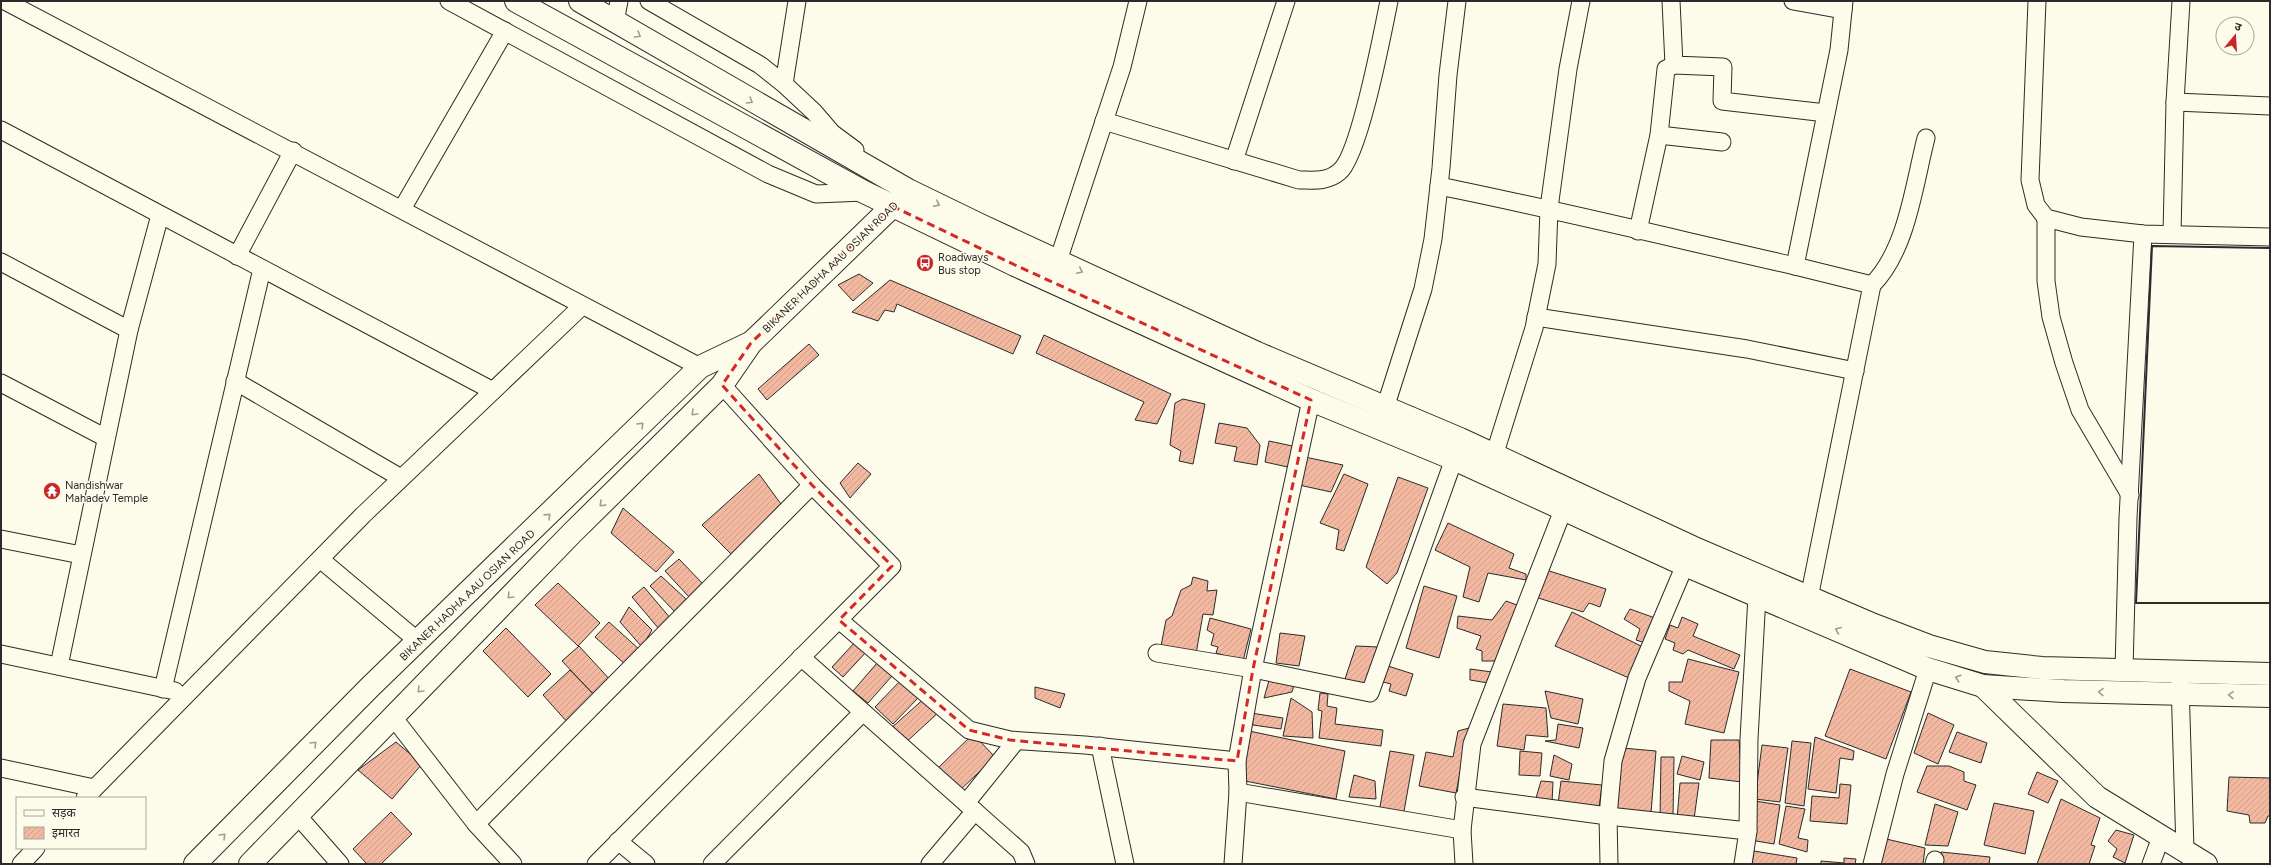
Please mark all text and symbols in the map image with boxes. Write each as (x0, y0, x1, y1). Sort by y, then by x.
north arrow (2215, 16, 2255, 56)
text: उ (2233, 20, 2244, 34)
one-way arrow (634, 30, 641, 37)
one-way arrow (746, 96, 753, 103)
street label: BIKANER HADHA AAU OSIAN ROAD (760, 199, 901, 336)
one-way arrow (933, 199, 940, 207)
place label: Roadways Bus stop (938, 251, 988, 277)
bus stop icon: Roadways Bus stop (915, 253, 935, 273)
one-way arrow (1076, 266, 1083, 274)
one-way arrow (691, 408, 699, 415)
one-way arrow (636, 422, 644, 430)
place label: Nandishwar Mahadev Temple (65, 479, 148, 505)
temple icon: Nandishwar Mahadev Temple (42, 481, 62, 501)
one-way arrow (599, 499, 607, 507)
one-way arrow (543, 513, 551, 521)
street label: BIKANER HADHA AAU OSIAN ROAD (397, 527, 538, 664)
one-way arrow (508, 591, 515, 599)
one-way arrow (1834, 627, 1841, 635)
one-way arrow (1955, 674, 1962, 683)
one-way arrow (417, 685, 425, 693)
one-way arrow (2098, 687, 2104, 696)
one-way arrow (2228, 691, 2234, 699)
one-way arrow (309, 741, 317, 749)
legend (16, 797, 146, 849)
text: सड़क (52, 806, 77, 820)
text: इमारत (52, 826, 81, 840)
one-way arrow (218, 833, 226, 841)

